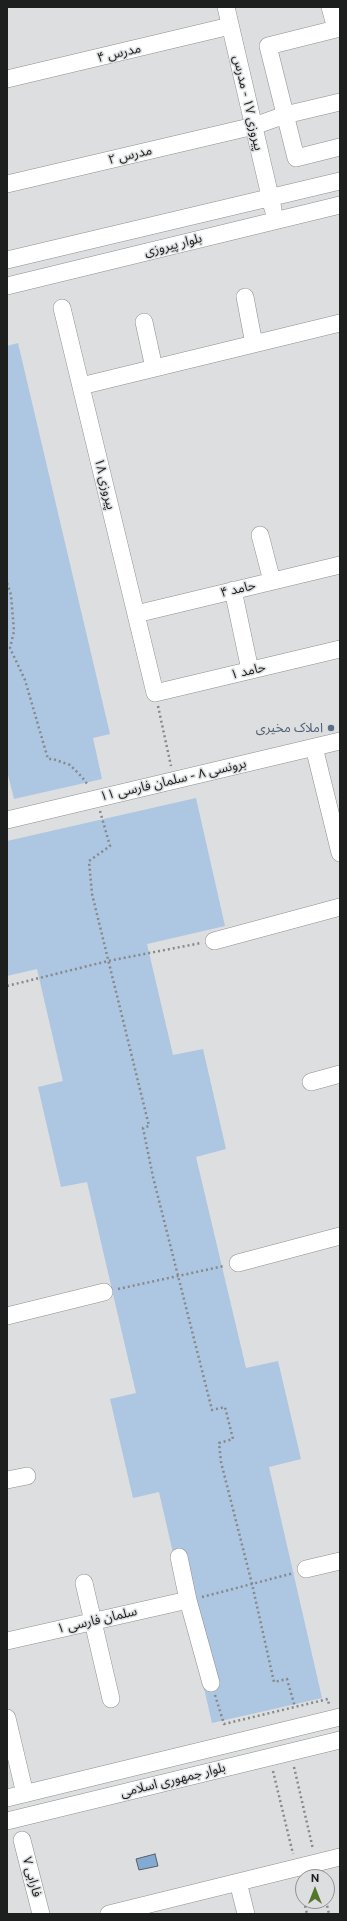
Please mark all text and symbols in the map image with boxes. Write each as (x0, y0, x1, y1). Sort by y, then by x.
street label: مدرس ۴ (96, 40, 142, 66)
street label: پیروزی ۱۷ - مدرس (229, 54, 267, 152)
street label: مدرس ۲ (107, 142, 153, 168)
street label: بلوار پیروزی (143, 230, 203, 260)
street label: پیروزی ۱۸ (91, 457, 119, 511)
street label: حامد ۴ (219, 577, 257, 601)
street label: حامد ۱ (229, 659, 267, 683)
place label: املاک مخیری (256, 720, 323, 736)
marker: املاک مخیری (326, 723, 336, 733)
street label: برونسی ۸ - سلمان فارسی ۱۱ (98, 756, 248, 804)
street label: سلمان فارسی ۱ (55, 1603, 139, 1637)
street label: بلوار جمهوری اسلامی (119, 1759, 227, 1801)
street label: فارابی ۷ (19, 1855, 45, 1899)
north arrow (295, 1869, 335, 1909)
text: N (311, 1872, 319, 1884)

